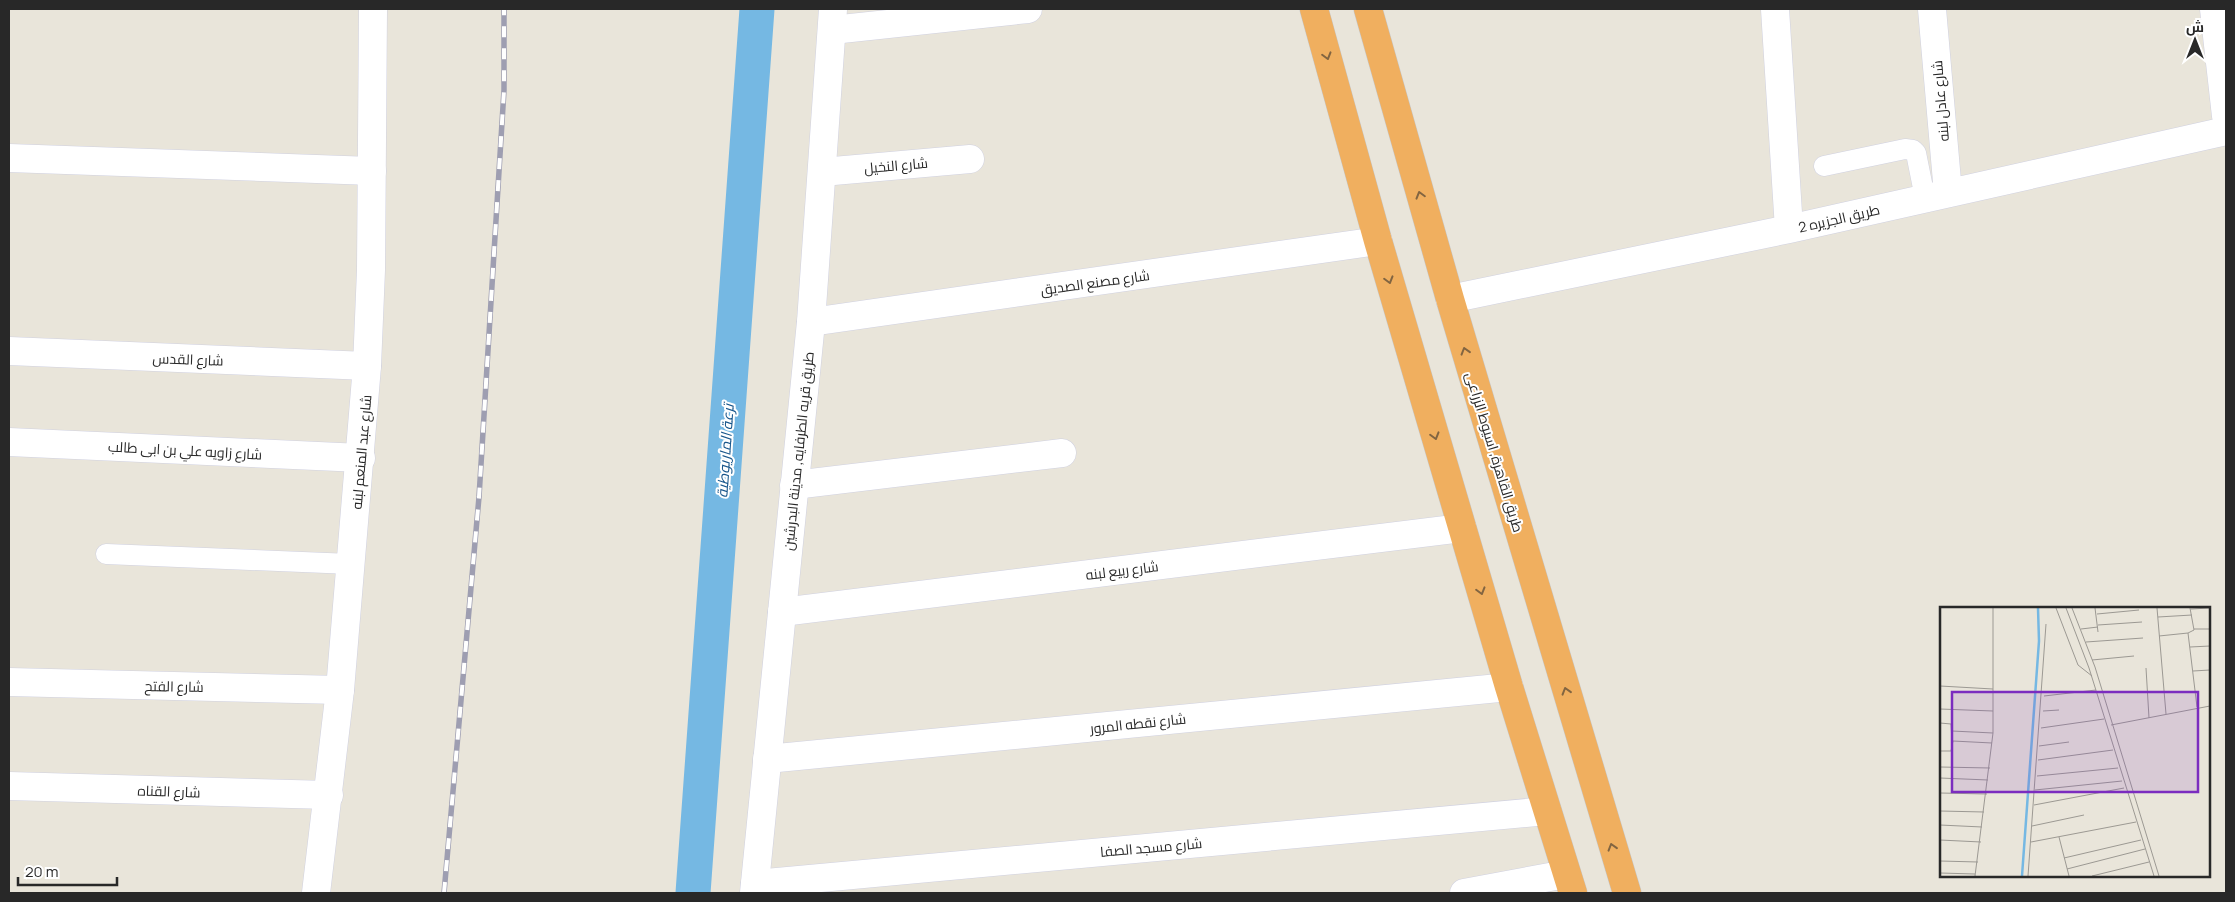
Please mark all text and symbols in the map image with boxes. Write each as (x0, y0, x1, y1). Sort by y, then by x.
north arrow (2170, 15, 2220, 65)
text: ش (2186, 17, 2204, 36)
one-way arrow (1321, 51, 1332, 60)
street label: شارع عادل لبنه (1927, 60, 1953, 142)
street label: شارع النخيل (863, 153, 929, 177)
one-way arrow (1416, 191, 1426, 199)
street label: طريق الجزيره 2 (1796, 199, 1882, 237)
street label: شارع مصنع الصديق (1039, 265, 1151, 299)
one-way arrow (1384, 275, 1394, 283)
one-way arrow (1461, 347, 1471, 355)
street label: شارع القدس (152, 348, 224, 370)
street label: طريق قريه الطرفايه, مدينة البدرشين (778, 350, 818, 552)
street label: طريق القاهرة, اسيوط الزراعى (1462, 370, 1528, 534)
street label: شارع عبد المنعم لبنه (347, 394, 376, 510)
water label: ترعة الماريوطية (711, 400, 739, 499)
one-way arrow (1430, 431, 1440, 439)
street label: شارع زاويه علي بن ابى طالب (107, 436, 263, 467)
street label: شارع ربيع لبنه (1084, 556, 1160, 584)
one-way arrow (1475, 587, 1485, 595)
inset map (1940, 607, 2210, 877)
street label: شارع الفتح (144, 676, 204, 696)
one-way arrow (1561, 687, 1571, 696)
street label: شارع نقطه المرور (1088, 709, 1187, 738)
street label: شارع القناه (137, 780, 201, 802)
street label: شارع مسجد الصفا (1099, 833, 1203, 861)
one-way arrow (1608, 843, 1618, 852)
scale bar (18, 854, 116, 886)
text: 20 m (25, 861, 58, 882)

